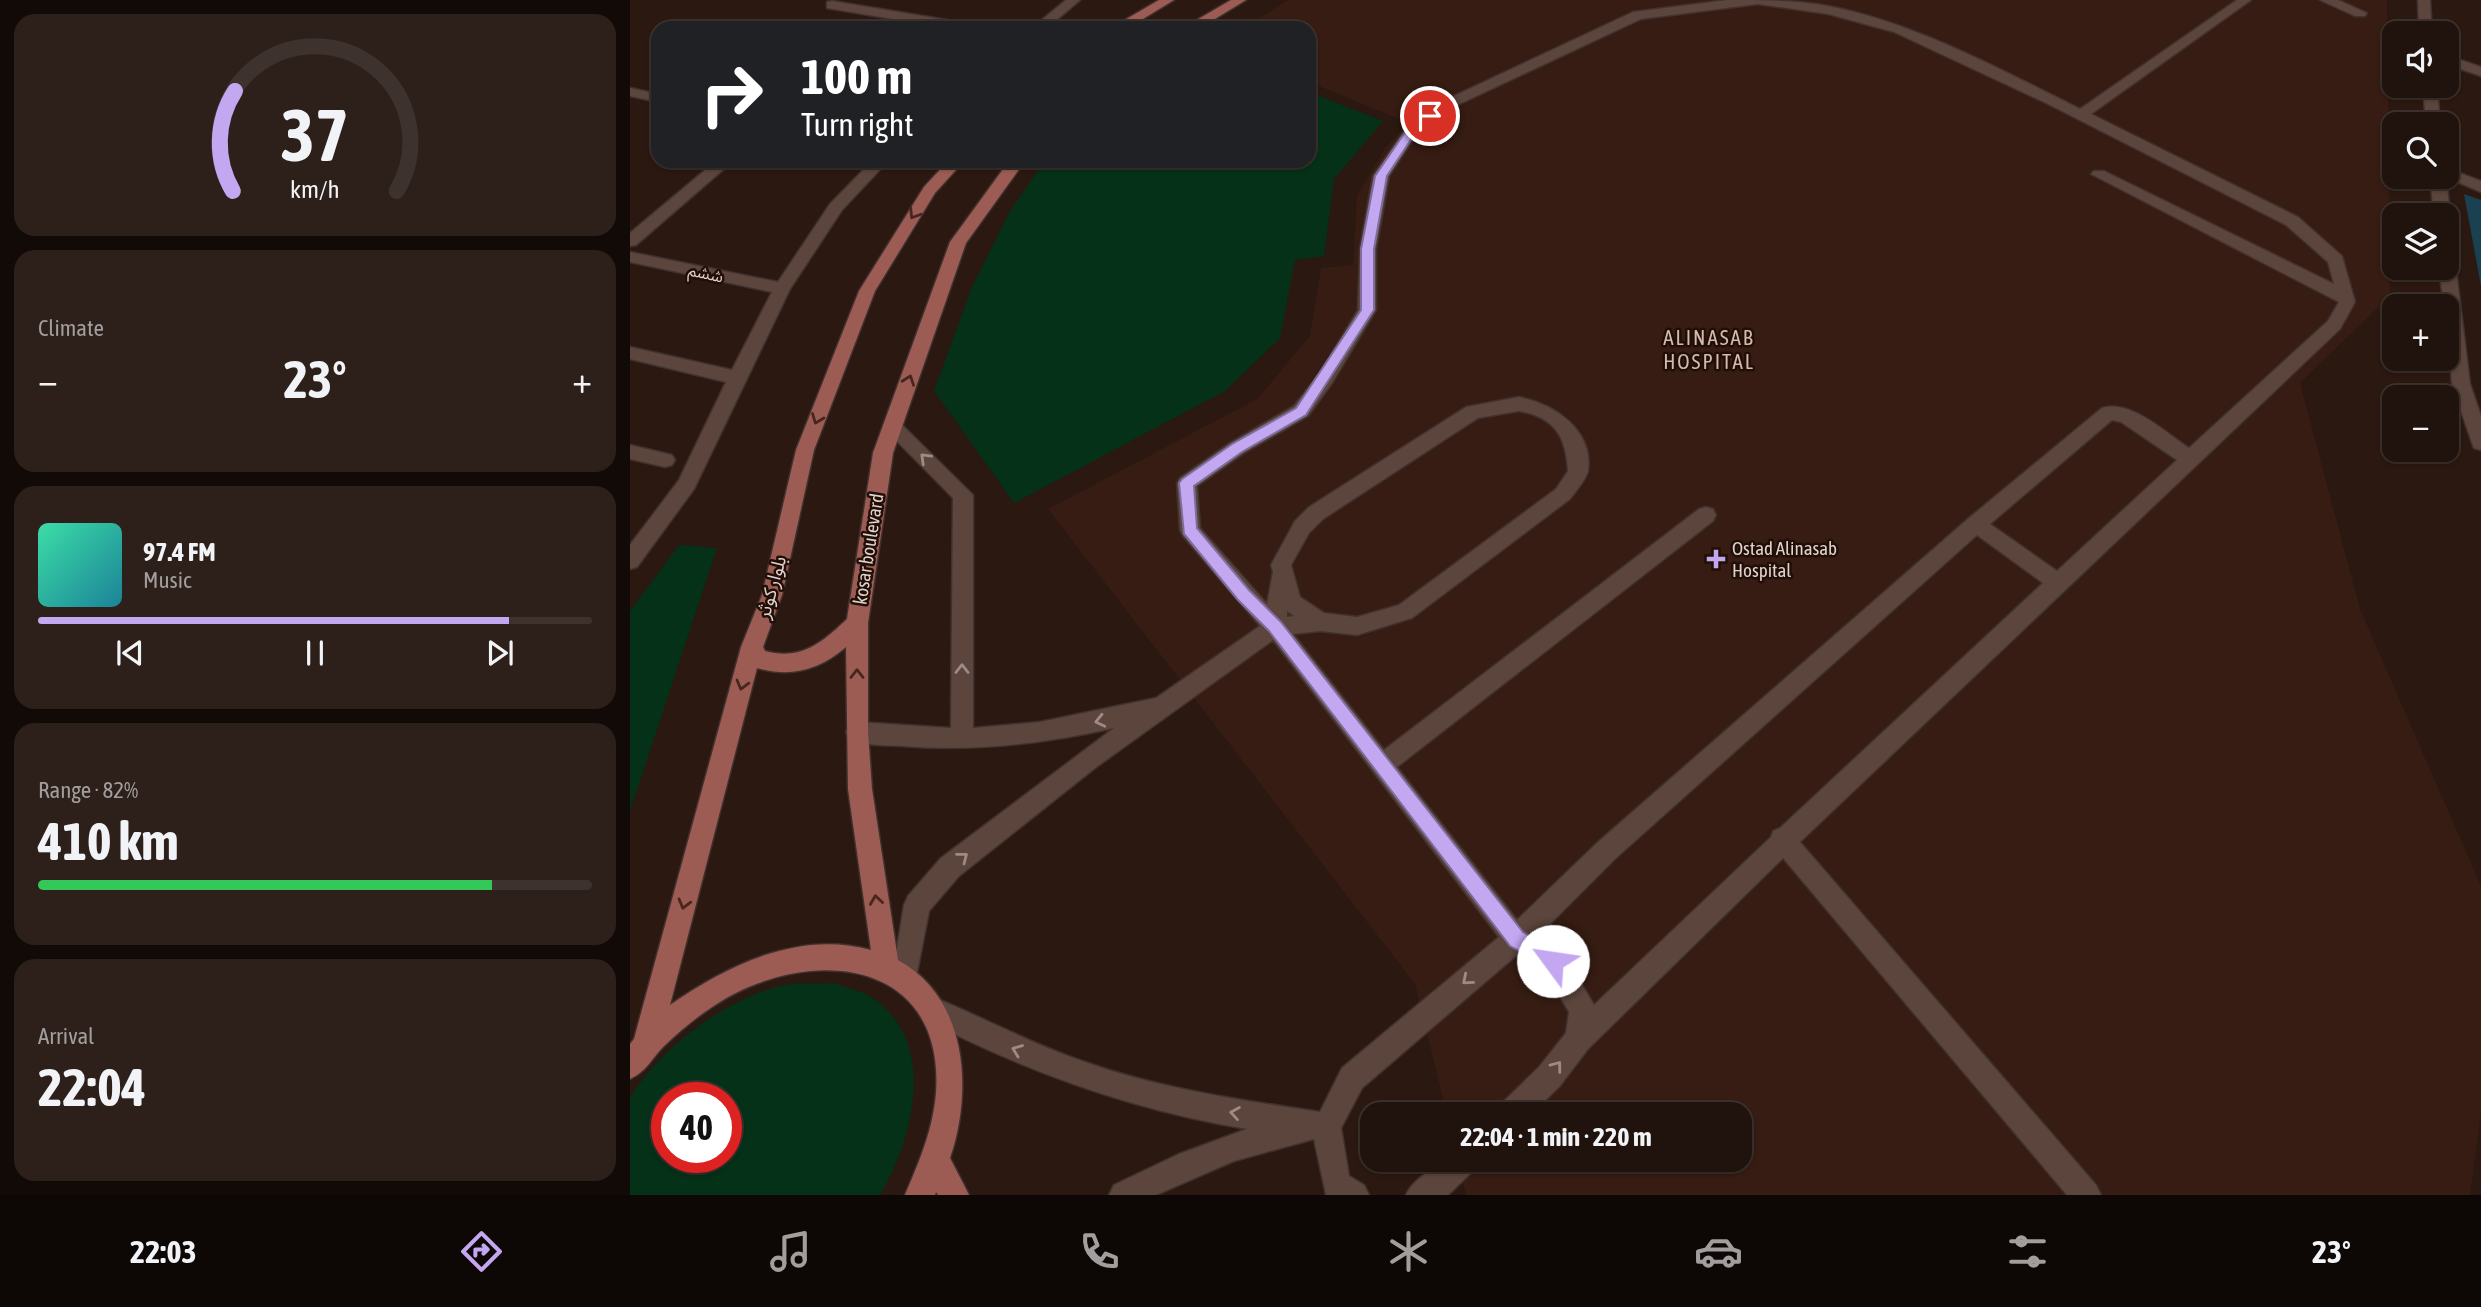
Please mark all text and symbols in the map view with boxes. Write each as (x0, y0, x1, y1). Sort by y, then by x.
map controls (2382, 21, 2459, 462)
button: sound (2382, 21, 2459, 98)
text: 100 m (801, 48, 912, 104)
icon: right (686, 49, 777, 140)
pin (1400, 86, 1460, 146)
text: 37 (281, 93, 349, 176)
icon: arrive (1411, 97, 1449, 135)
text: Turn right (801, 106, 914, 143)
button: search (2382, 112, 2459, 189)
text: km/h (290, 175, 340, 203)
button: layers (2382, 203, 2459, 280)
one-way arrow (910, 207, 923, 220)
street label: ششم (686, 261, 725, 289)
button: + (2382, 294, 2459, 371)
text: Climate (38, 315, 104, 341)
district label: ALINASAB HOSPITAL (1663, 325, 1755, 373)
text: 23° (283, 349, 347, 409)
text: − (38, 358, 58, 401)
text: + (572, 358, 592, 401)
one-way arrow (901, 374, 915, 386)
button: − (2382, 385, 2459, 462)
one-way arrow (811, 412, 825, 424)
one-way arrow (920, 453, 933, 466)
street label: kosar boulevard (848, 492, 888, 606)
text: 97.4 FM (143, 537, 216, 567)
place label: Ostad Alinasab Hospital (1732, 537, 1837, 581)
marker: Ostad Alinasab Hospital (1706, 549, 1726, 569)
street label: بلوار کوثر (751, 553, 791, 622)
text: Music (143, 567, 191, 593)
icon: previous (111, 634, 149, 672)
icon: pause (296, 634, 334, 672)
icon: next (481, 634, 519, 672)
one-way arrow (954, 663, 970, 674)
one-way arrow (849, 668, 865, 679)
one-way arrow (736, 678, 750, 690)
one-way arrow (1094, 712, 1106, 727)
text: Range · 82% (38, 777, 138, 803)
text: 410 km (38, 811, 179, 871)
one-way arrow (956, 852, 968, 865)
one-way arrow (869, 894, 884, 906)
one-way arrow (678, 898, 692, 910)
position arrow (1516, 924, 1590, 998)
one-way arrow (1463, 972, 1476, 984)
text: Arrival (38, 1023, 94, 1049)
one-way arrow (1012, 1044, 1024, 1058)
text: 22:04 (38, 1057, 146, 1117)
one-way arrow (1549, 1061, 1562, 1073)
speed limit sign: 40 (651, 1082, 742, 1173)
one-way arrow (1229, 1106, 1241, 1121)
text: 22:04 · 1 min · 220 m (1460, 1122, 1652, 1152)
icon: directions (457, 1227, 506, 1276)
icon: music (766, 1227, 815, 1276)
icon: phone (1075, 1227, 1124, 1276)
icon: climate (1384, 1227, 1433, 1276)
icon: car (1694, 1227, 1743, 1276)
icon: filters (2003, 1227, 2052, 1276)
text: 22:03 (130, 1233, 197, 1270)
text: 23° (2312, 1233, 2351, 1270)

